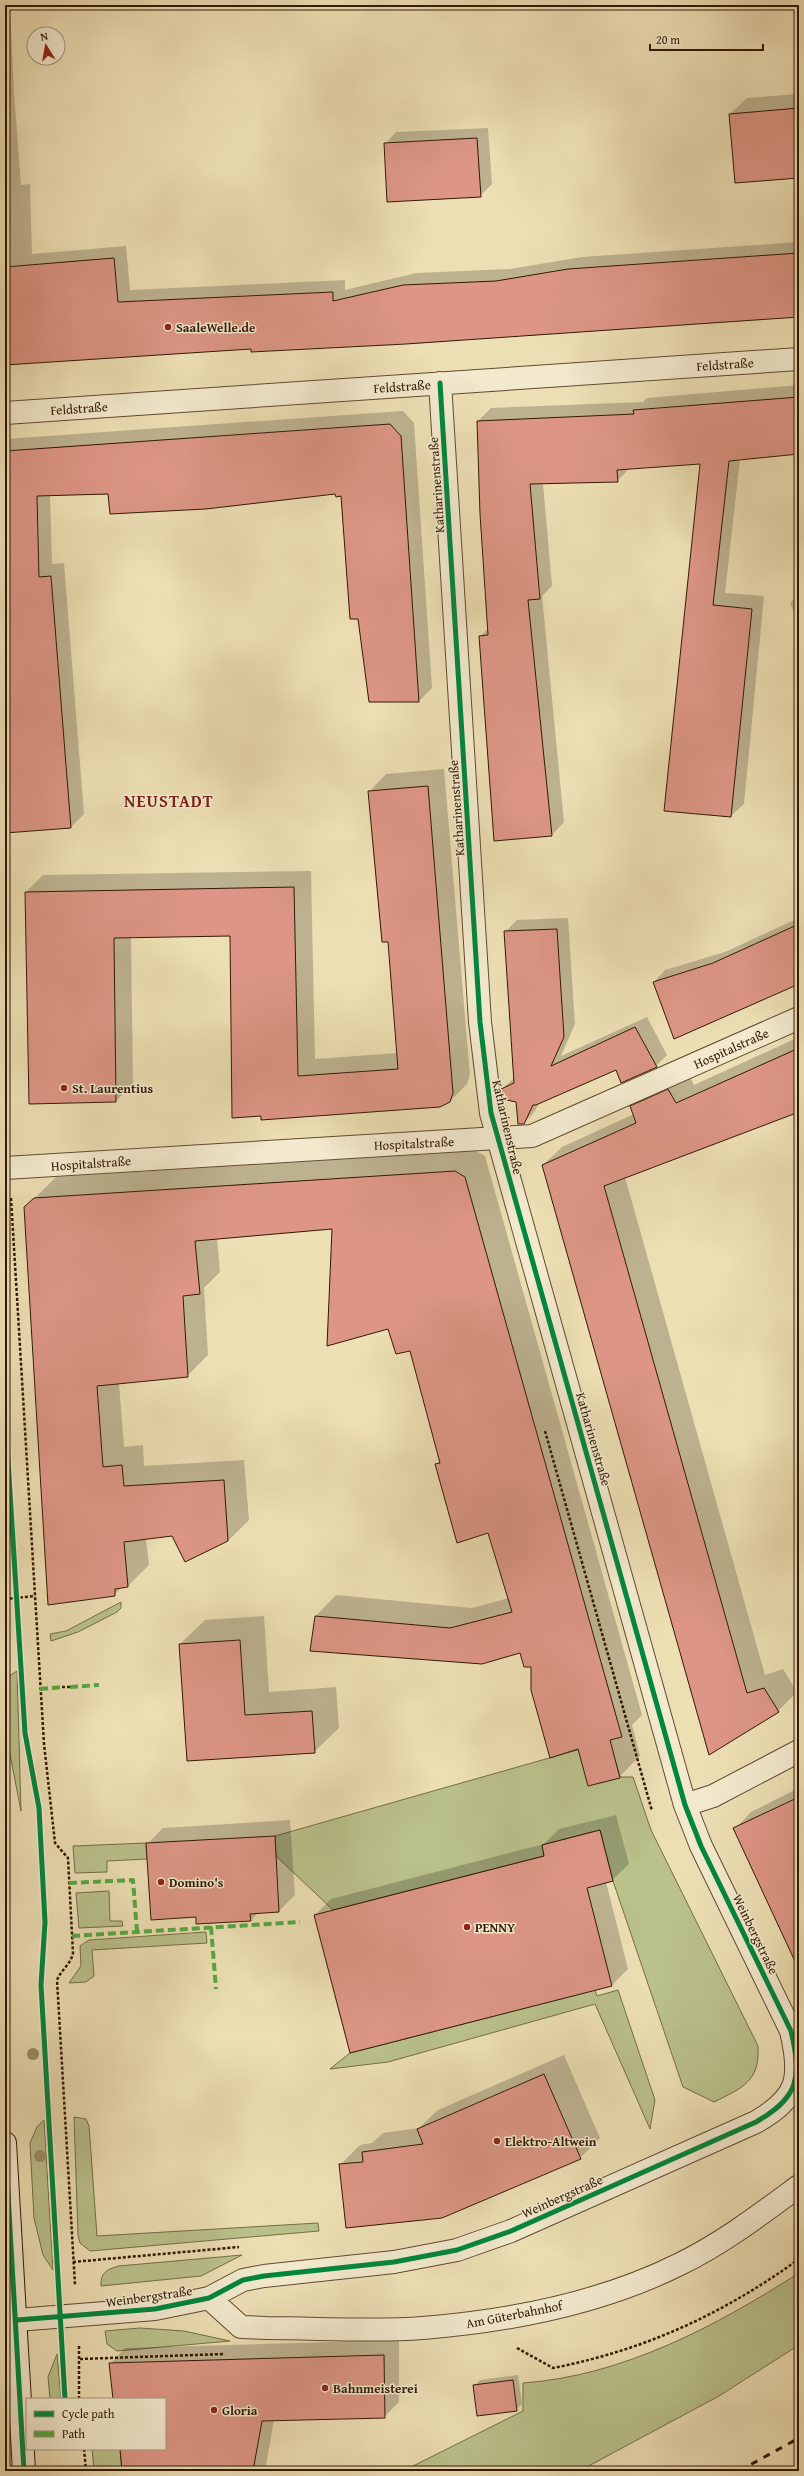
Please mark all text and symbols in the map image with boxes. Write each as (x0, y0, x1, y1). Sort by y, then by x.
north arrow (26, 26, 66, 66)
scale bar (650, 26, 763, 52)
text: N (39, 28, 50, 45)
text: 20 m (656, 31, 680, 48)
place label: SaaleWelle.de (176, 318, 255, 337)
marker: SaaleWelle.de (163, 322, 173, 332)
street label: Feldstraße (696, 353, 754, 376)
street label: Feldstraße (373, 375, 431, 398)
street label: Feldstraße (50, 397, 108, 420)
street label: Katharinenstraße (424, 436, 449, 534)
street label: Katharinenstraße (444, 759, 469, 857)
district label: NEUSTADT (124, 788, 214, 813)
street label: Hospitalstraße (691, 1023, 772, 1073)
street label: Katharinenstraße (487, 1078, 528, 1176)
place label: St. Laurentius (72, 1079, 153, 1098)
marker: St. Laurentius (59, 1083, 69, 1093)
street label: Hospitalstraße (373, 1132, 455, 1155)
street label: Hospitalstraße (50, 1151, 132, 1176)
street label: Katharinenstraße (571, 1390, 616, 1488)
place label: Domino's (169, 1873, 224, 1892)
marker: Domino's (156, 1877, 166, 1887)
street label: Weinbergstraße (728, 1891, 783, 1978)
place label: PENNY (475, 1918, 515, 1937)
marker: PENNY (462, 1922, 472, 1932)
place label: Elektro-Altwein (505, 2132, 597, 2151)
marker: Elektro-Altwein (492, 2136, 502, 2146)
street label: Weinbergstraße (519, 2170, 606, 2223)
street label: Weinbergstraße (105, 2281, 194, 2312)
street label: Am Güterbahnhof (464, 2295, 566, 2333)
place label: Bahnmeisterei (333, 2379, 418, 2398)
marker: Bahnmeisterei (320, 2383, 330, 2393)
legend (26, 2398, 166, 2450)
place label: Gloria (222, 2401, 258, 2420)
text: Cycle path (62, 2405, 115, 2422)
marker: Gloria (209, 2405, 219, 2415)
text: Path (62, 2425, 85, 2442)

